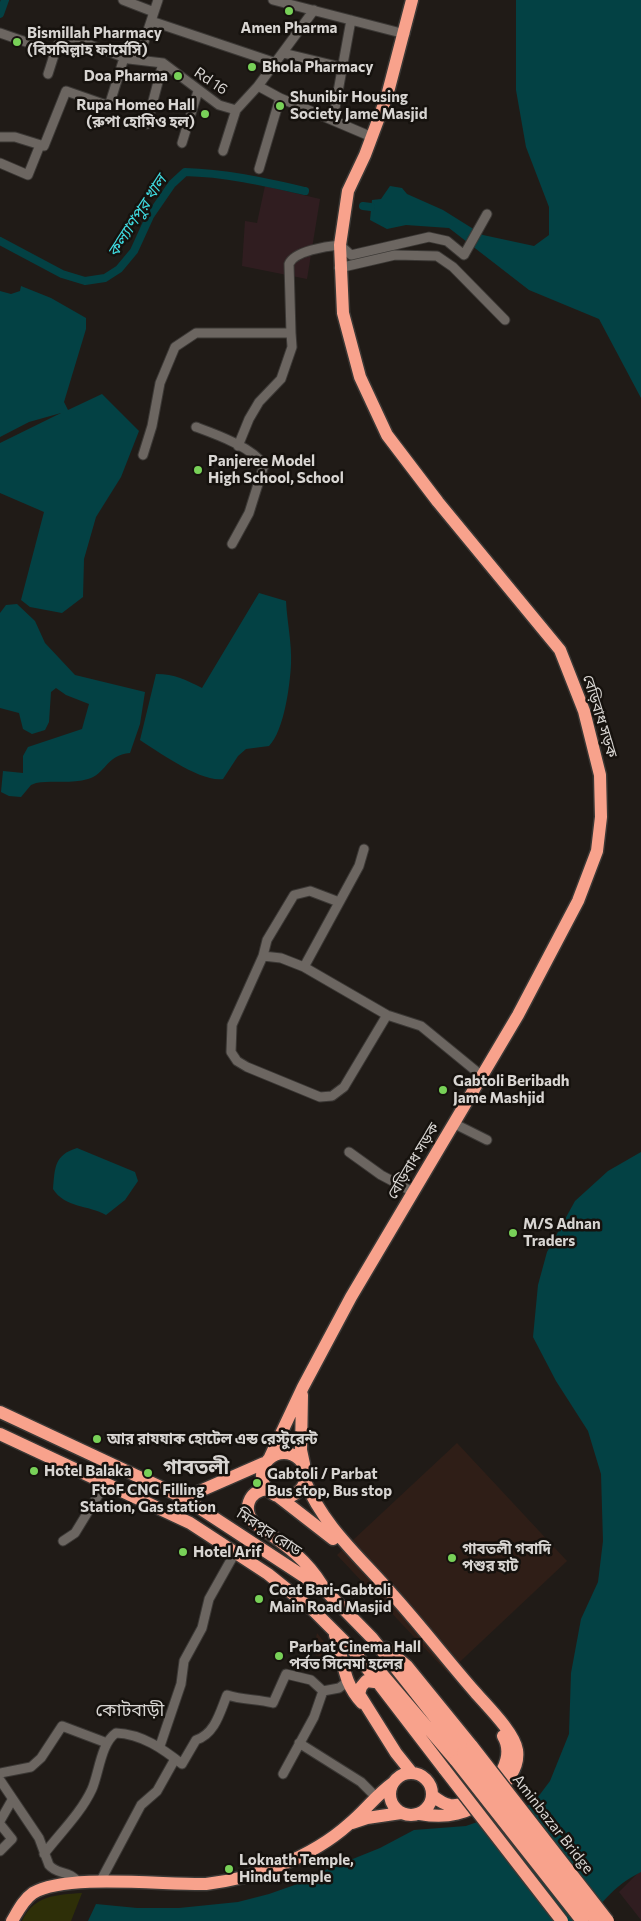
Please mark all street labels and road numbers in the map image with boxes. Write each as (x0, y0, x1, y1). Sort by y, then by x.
street label: Rd 16 (191, 63, 231, 99)
street label: বেড়িবাধ সড়ক (579, 672, 621, 760)
street label: বেড়িবাধ সড়ক (383, 1120, 443, 1202)
street label: মিরপুর রোড (233, 1504, 305, 1560)
street label: Aminbazar Bridge (509, 1771, 597, 1877)

